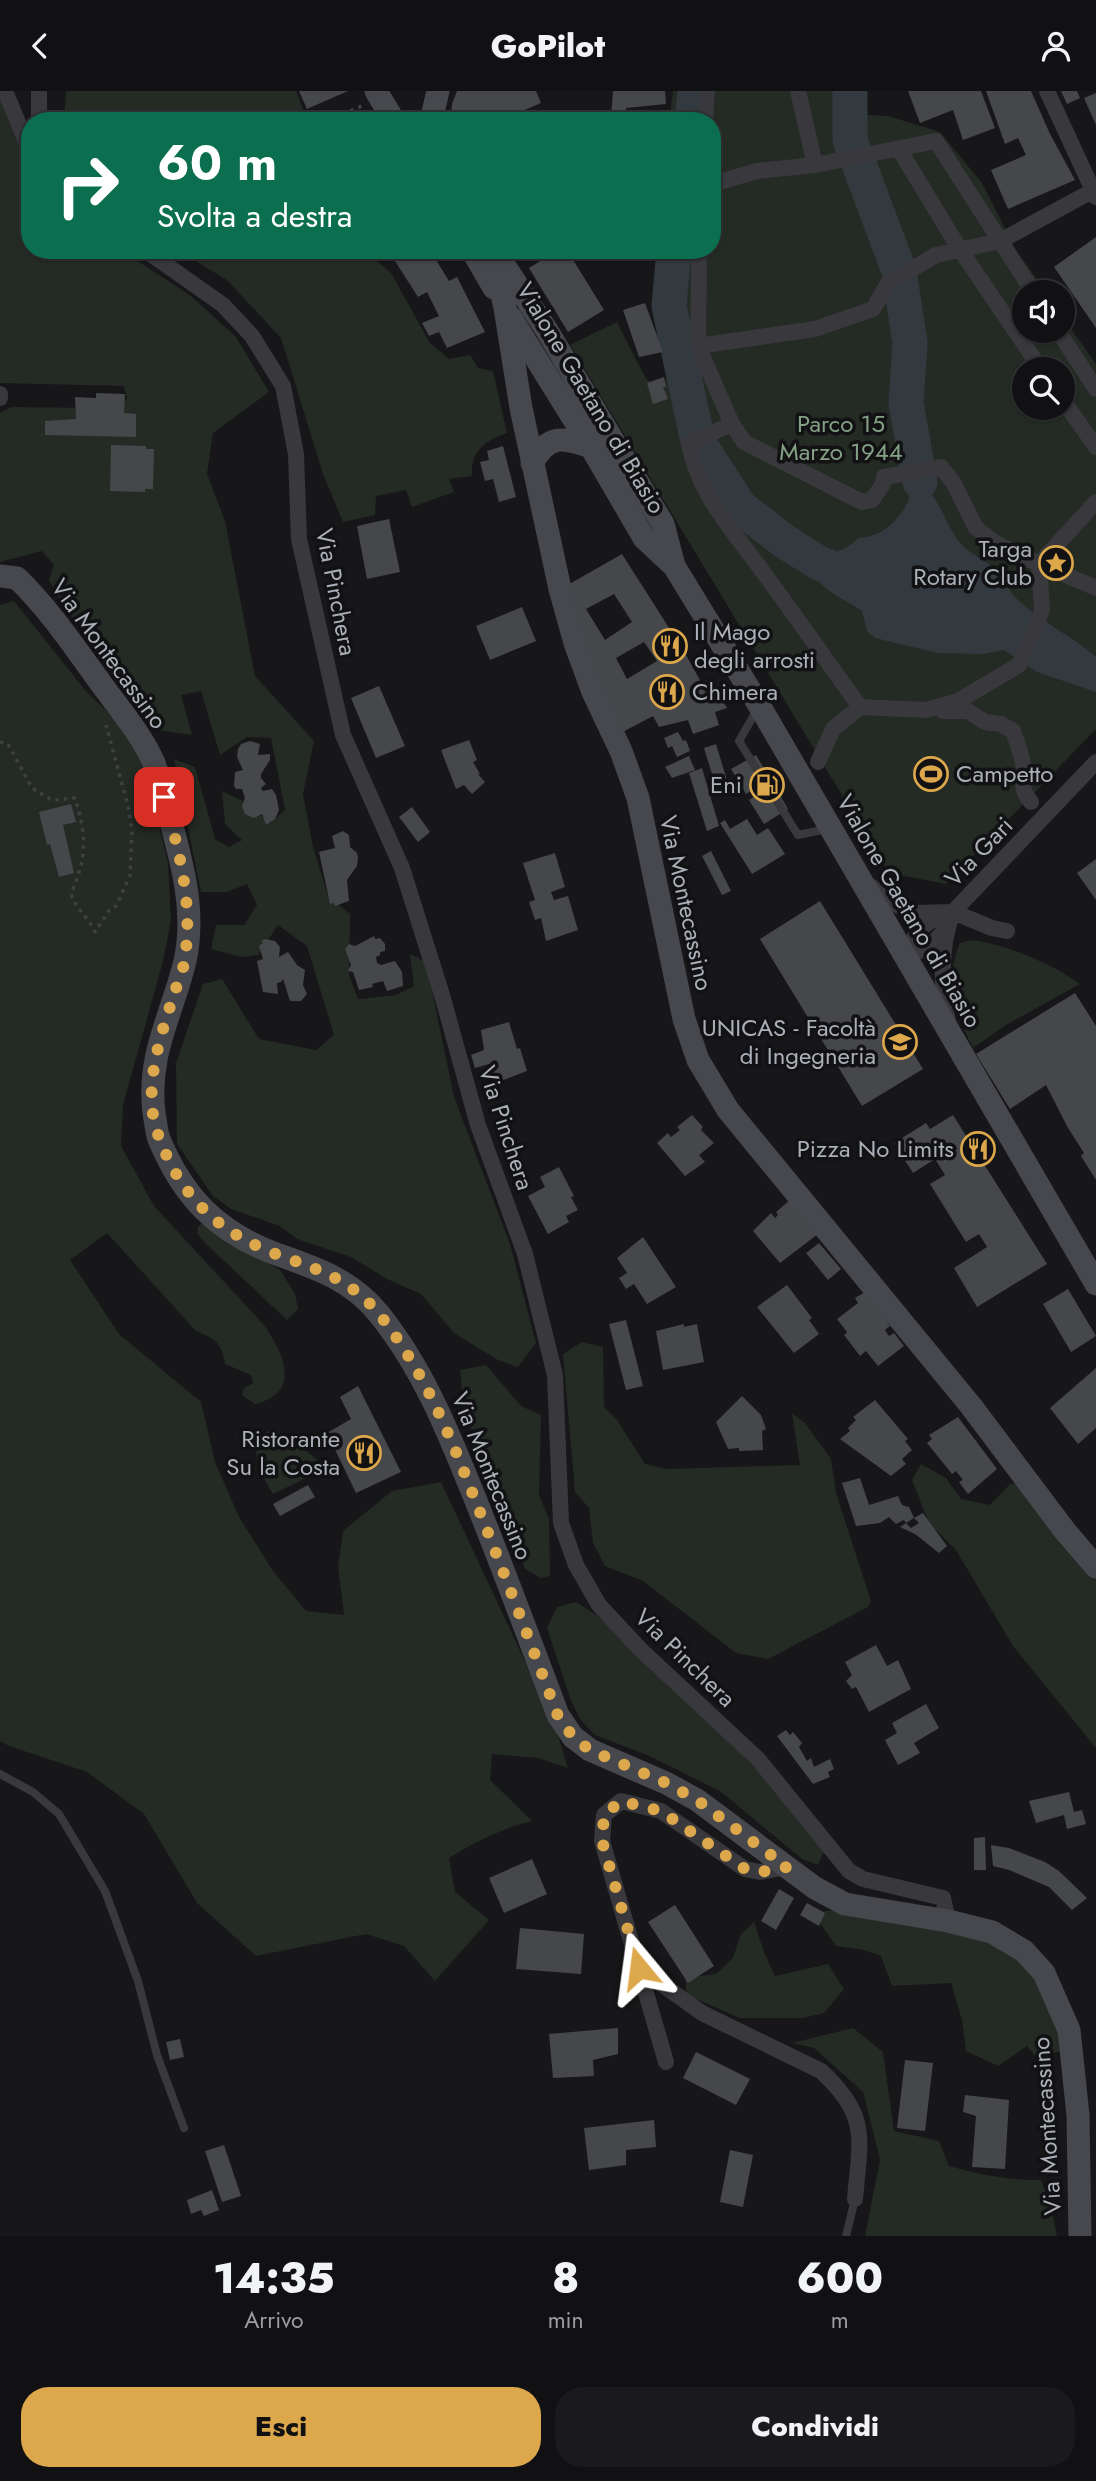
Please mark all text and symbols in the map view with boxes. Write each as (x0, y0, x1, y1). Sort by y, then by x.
text: GoPilot (491, 23, 605, 69)
icon: back (21, 27, 59, 65)
icon: person (1037, 27, 1075, 65)
text: 60 m (157, 128, 277, 198)
icon: right (42, 140, 133, 231)
text: Svolta a destra (157, 193, 352, 239)
street label: Vialone Gaetano di Biasio (508, 275, 675, 520)
map controls (1012, 280, 1075, 420)
button: sound (1012, 280, 1075, 343)
button: search (1012, 357, 1075, 420)
park label: Parco 15 Marzo 1944 (779, 406, 903, 469)
street label: Via Pinchera (307, 525, 366, 659)
place label: Targa Rotary Club (913, 531, 1032, 594)
place icon: Targa Rotary Club (1037, 544, 1075, 582)
street label: Via Montecassino (43, 571, 176, 736)
place label: Il Mago degli arrosti (694, 614, 815, 677)
restaurant icon: Il Mago degli arrosti (651, 627, 689, 665)
restaurant icon: Chimera (648, 673, 686, 711)
place label: Chimera (692, 674, 778, 709)
sports icon: Campetto (912, 755, 950, 793)
place label: Campetto (956, 756, 1053, 791)
fuel station icon: Eni (748, 766, 786, 804)
pin (134, 767, 194, 827)
place label: Eni (710, 767, 742, 802)
icon: arrive (145, 778, 183, 816)
street label: Vialone Gaetano di Biasio (828, 787, 991, 1034)
street label: Via Gari (936, 809, 1021, 895)
street label: Via Montecassino (651, 812, 722, 994)
place label: UNICAS - Facoltà di Ingegneria (702, 1010, 876, 1073)
school or university icon: UNICAS - Facoltà di Ingegneria (881, 1023, 919, 1061)
street label: Via Pinchera (470, 1061, 543, 1195)
restaurant icon: Pizza No Limits (959, 1130, 997, 1168)
place label: Pizza No Limits (797, 1131, 954, 1166)
street label: Via Montecassino (443, 1387, 542, 1565)
place label: Ristorante Su la Costa (226, 1421, 340, 1484)
restaurant icon: Ristorante Su la Costa (345, 1434, 383, 1472)
street label: Via Pinchera (627, 1600, 744, 1715)
position arrow (602, 1931, 676, 2005)
street label: Via Montecassino (1023, 2036, 1070, 2216)
text: 14:35 (213, 2248, 335, 2309)
text: 8 (552, 2248, 579, 2309)
text: 600 (797, 2248, 883, 2309)
text: Arrivo (244, 2303, 303, 2337)
text: min (548, 2303, 584, 2337)
text: m (831, 2303, 849, 2337)
button: Esci (21, 2387, 541, 2467)
button: Condividi (555, 2387, 1075, 2467)

